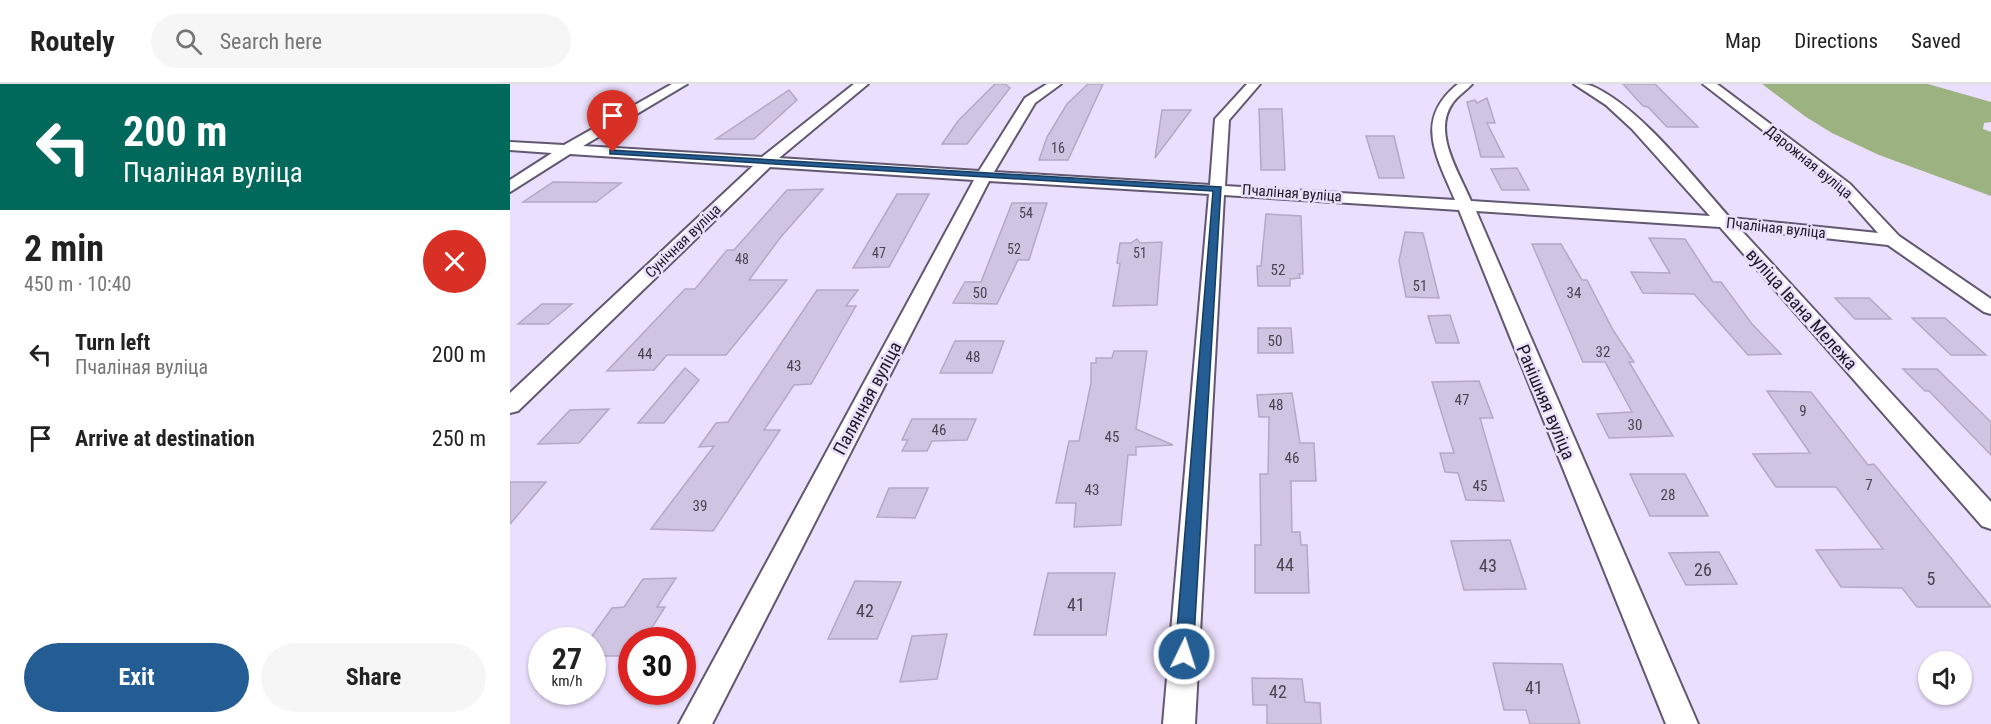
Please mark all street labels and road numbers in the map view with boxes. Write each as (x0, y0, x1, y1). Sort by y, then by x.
street label: Дарожная вуліца (1762, 121, 1856, 203)
street label: Пчаліная вуліца (1242, 181, 1342, 205)
street label: Сунічная вуліца (641, 200, 725, 282)
street label: Пчаліная вуліца (1725, 214, 1827, 242)
street label: вуліца Івана Мележа (1742, 244, 1862, 374)
street label: Палянная вуліца (828, 338, 906, 458)
street label: Ранішняя вуліца (1512, 341, 1580, 463)

